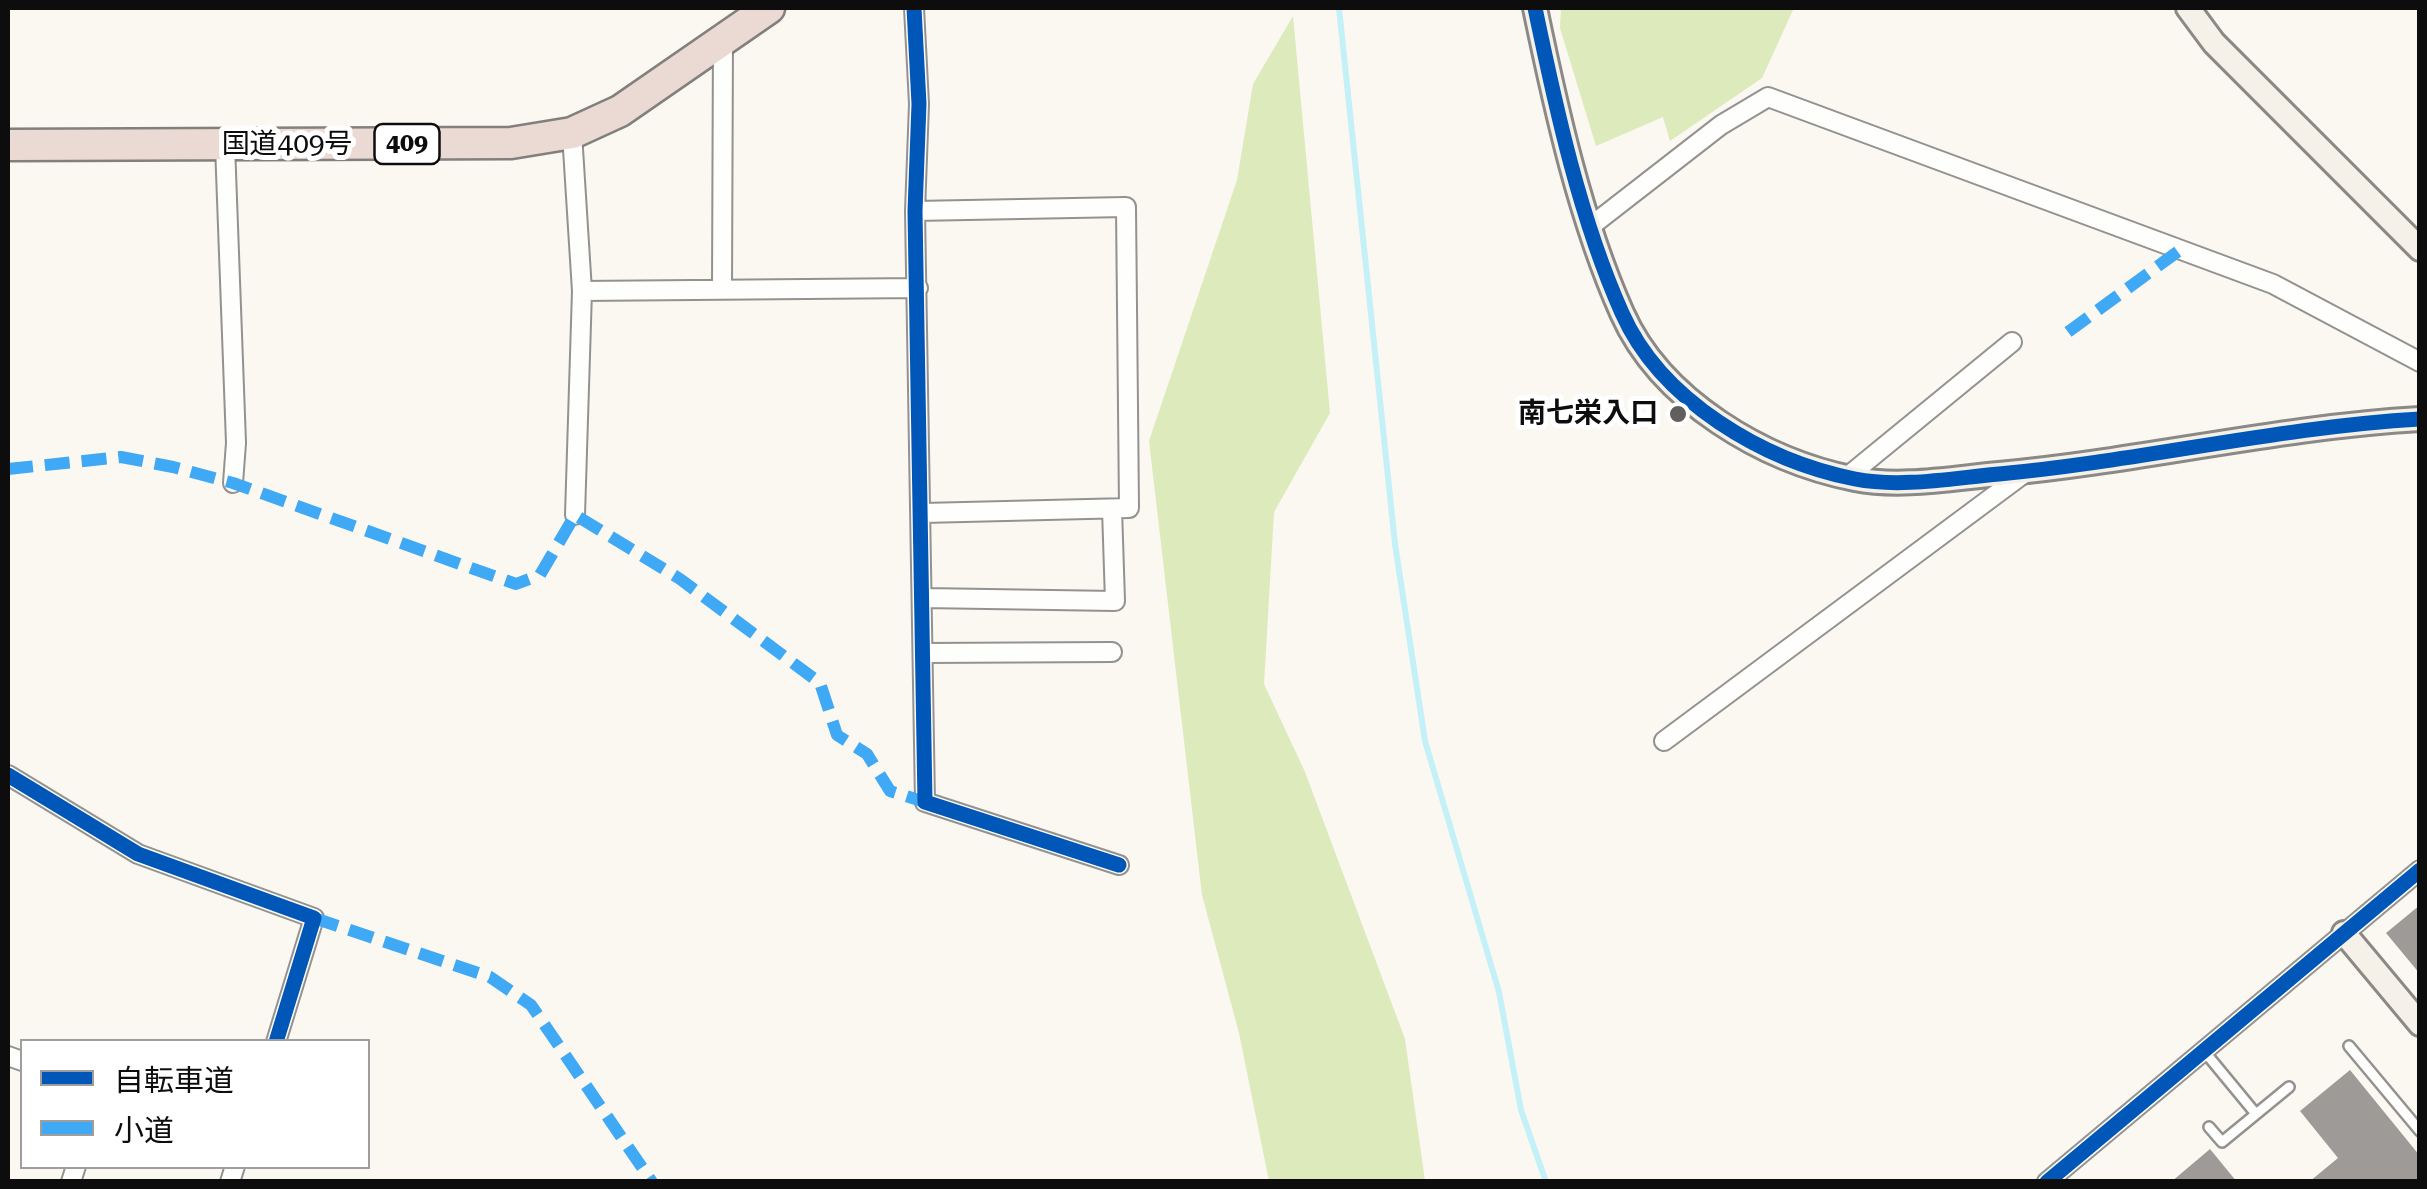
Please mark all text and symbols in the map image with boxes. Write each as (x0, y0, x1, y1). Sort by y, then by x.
road number: 409 (374, 124, 440, 164)
street label: 国道409号 (221, 128, 353, 162)
place label: 南七栄入口 (1518, 397, 1658, 431)
marker: 南七栄入口 (1667, 403, 1689, 425)
legend (20, 1039, 370, 1169)
text: 自転車道 (114, 1063, 234, 1098)
text: 小道 (114, 1113, 174, 1148)

